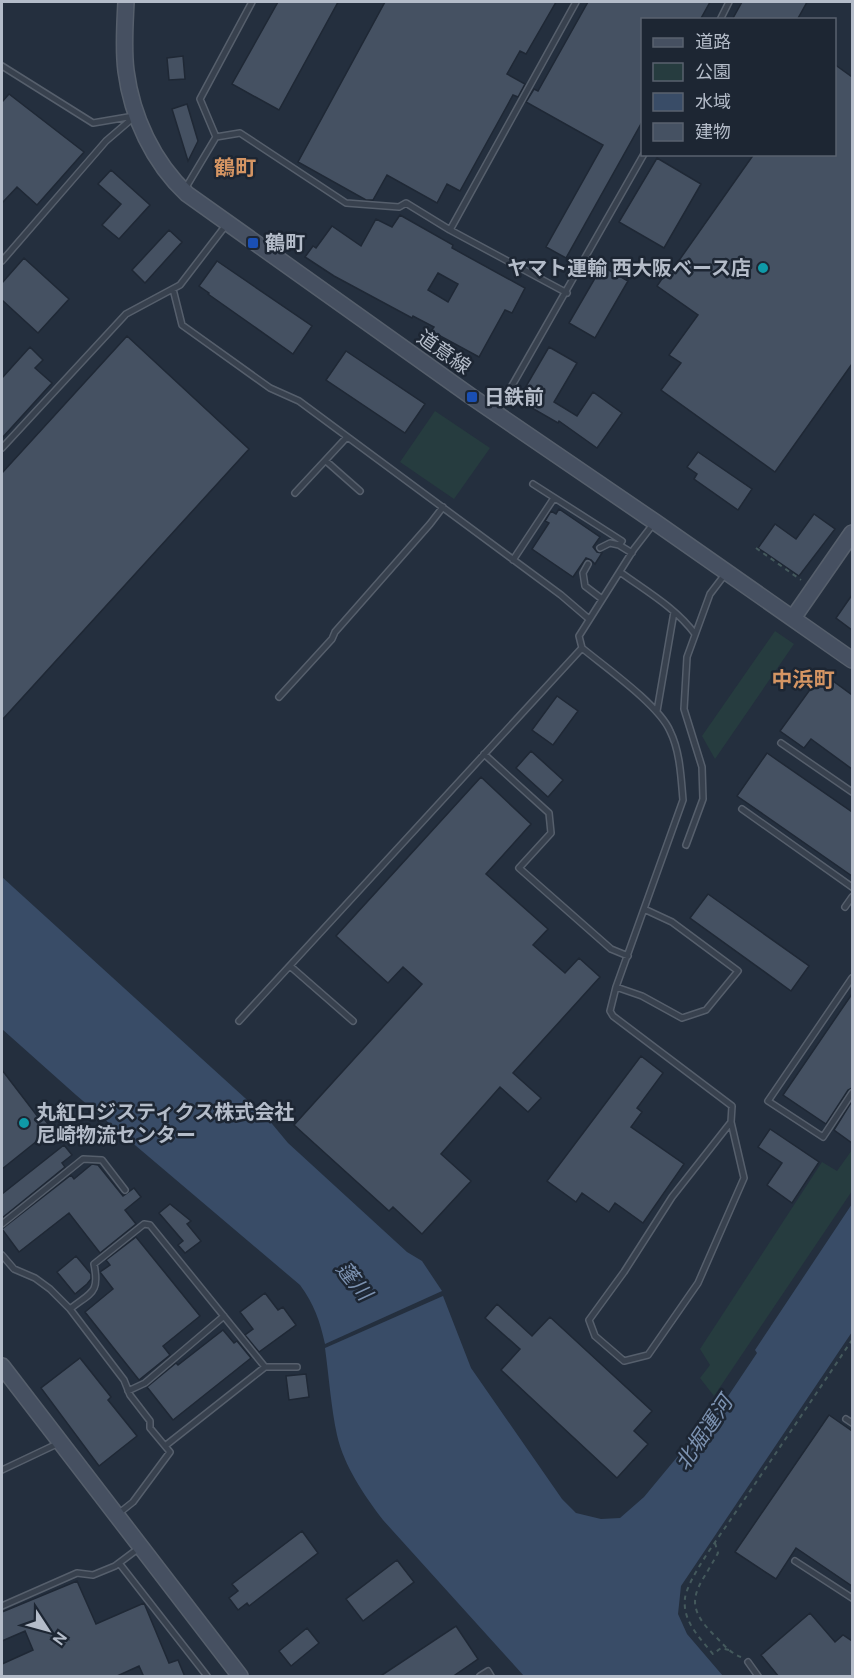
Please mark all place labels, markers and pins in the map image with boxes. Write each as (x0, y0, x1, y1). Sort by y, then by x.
place label: 鶴町 (265, 230, 305, 256)
marker: 鶴町 (246, 236, 260, 250)
place label: ヤマト運輸 西大阪ベース店 (507, 255, 751, 281)
marker: ヤマト運輸 西大阪ベース店 (756, 261, 770, 275)
place label: 日鉄前 (484, 384, 544, 410)
marker: 日鉄前 (465, 390, 479, 404)
place label: 丸紅ロジスティクス株式会社 尼崎物流センター (36, 1099, 294, 1148)
marker: 丸紅ロジスティクス株式会社 尼崎物流センター (17, 1116, 31, 1130)

